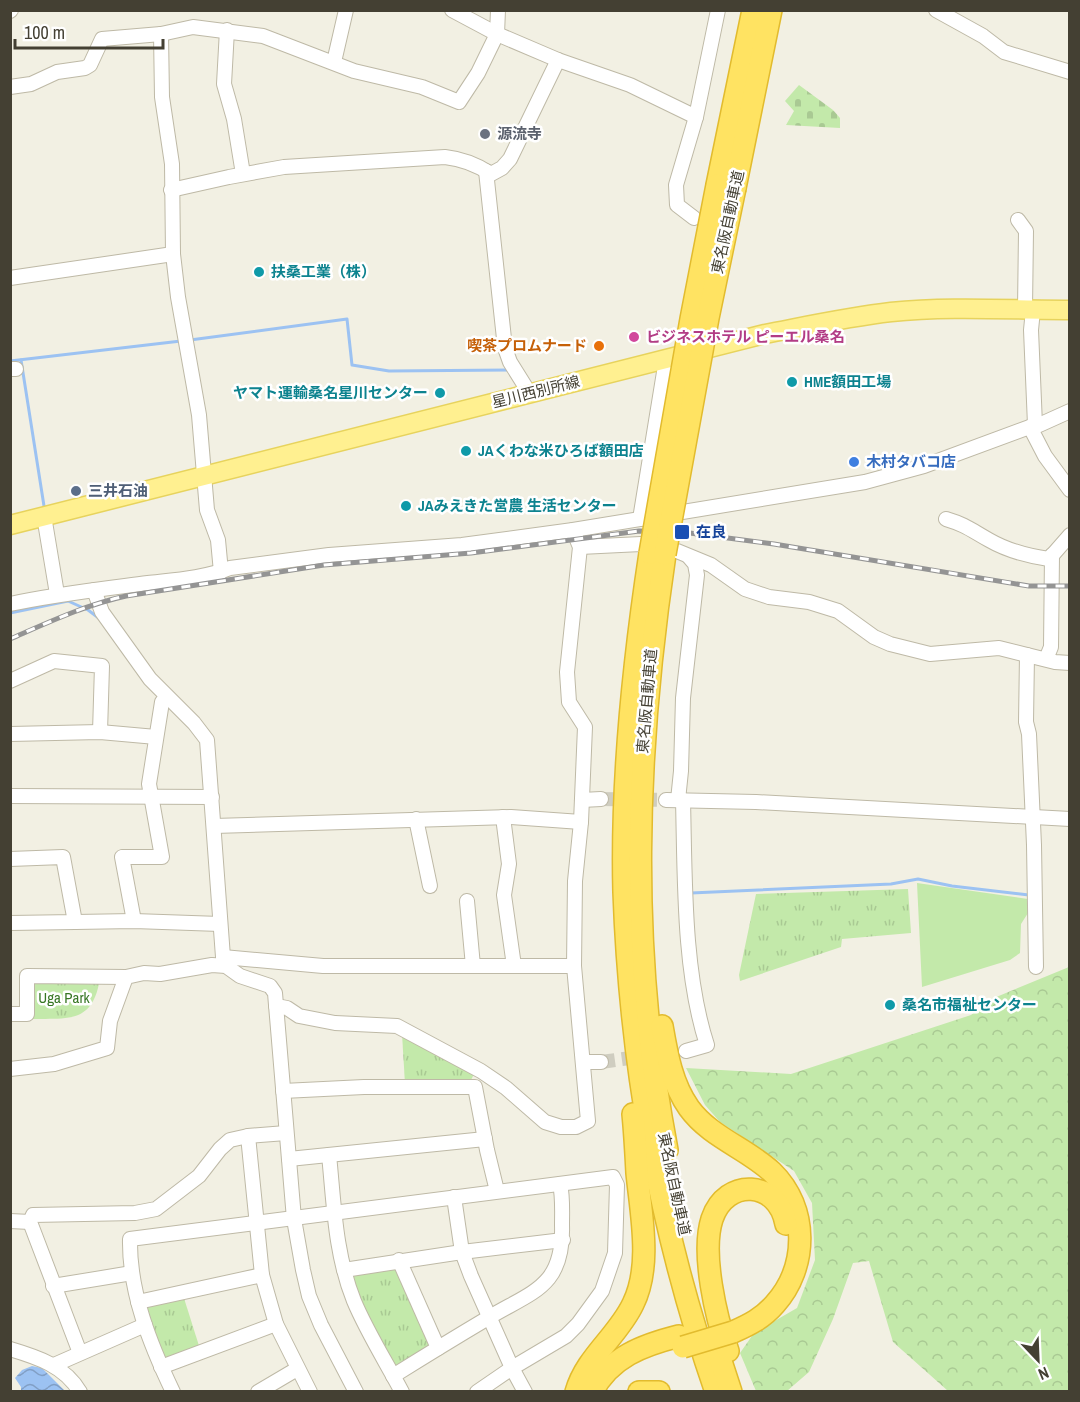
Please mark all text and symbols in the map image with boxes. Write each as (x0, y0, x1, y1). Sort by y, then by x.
scale bar (15, 12, 164, 50)
text: 100 m (24, 20, 65, 45)
place label: 源流寺 (497, 123, 542, 144)
marker: 源流寺 (478, 127, 492, 141)
street label: 東名阪自動車道 (706, 168, 749, 275)
place label: 扶桑工業（株） (271, 261, 376, 282)
marker: 扶桑工業（株） (252, 265, 266, 279)
place label: ビジネスホテル ピーエル桑名 (646, 326, 844, 347)
marker: ビジネスホテル ピーエル桑名 (627, 330, 641, 344)
place label: 喫茶プロムナード (467, 335, 587, 356)
marker: 喫茶プロムナード (592, 339, 606, 353)
street label: 星川西別所線 (490, 370, 582, 413)
place label: HME額田工場 (804, 371, 891, 392)
marker: HME額田工場 (785, 375, 799, 389)
place label: ヤマト運輸桑名星川センター (233, 382, 428, 403)
marker: ヤマト運輸桑名星川センター (433, 386, 447, 400)
place label: JAくわな米ひろば額田店 (478, 440, 644, 461)
marker: JAくわな米ひろば額田店 (459, 444, 473, 458)
place label: 木村タバコ店 (866, 451, 956, 472)
marker: 木村タバコ店 (847, 455, 861, 469)
place label: 三井石油 (88, 480, 148, 501)
marker: 三井石油 (69, 484, 83, 498)
place label: JAみえきた営農 生活センター (418, 495, 617, 516)
marker: JAみえきた営農 生活センター (399, 499, 413, 513)
place label: 在良 (696, 521, 726, 542)
marker: 在良 (673, 523, 691, 541)
street label: 東名阪自動車道 (631, 648, 662, 754)
park label: Uga Park (38, 987, 90, 1008)
place label: 桑名市福祉センター (902, 994, 1037, 1015)
marker: 桑名市福祉センター (883, 998, 897, 1012)
street label: 東名阪自動車道 (653, 1130, 696, 1237)
north arrow (1008, 1330, 1068, 1390)
text: N (1035, 1362, 1053, 1386)

